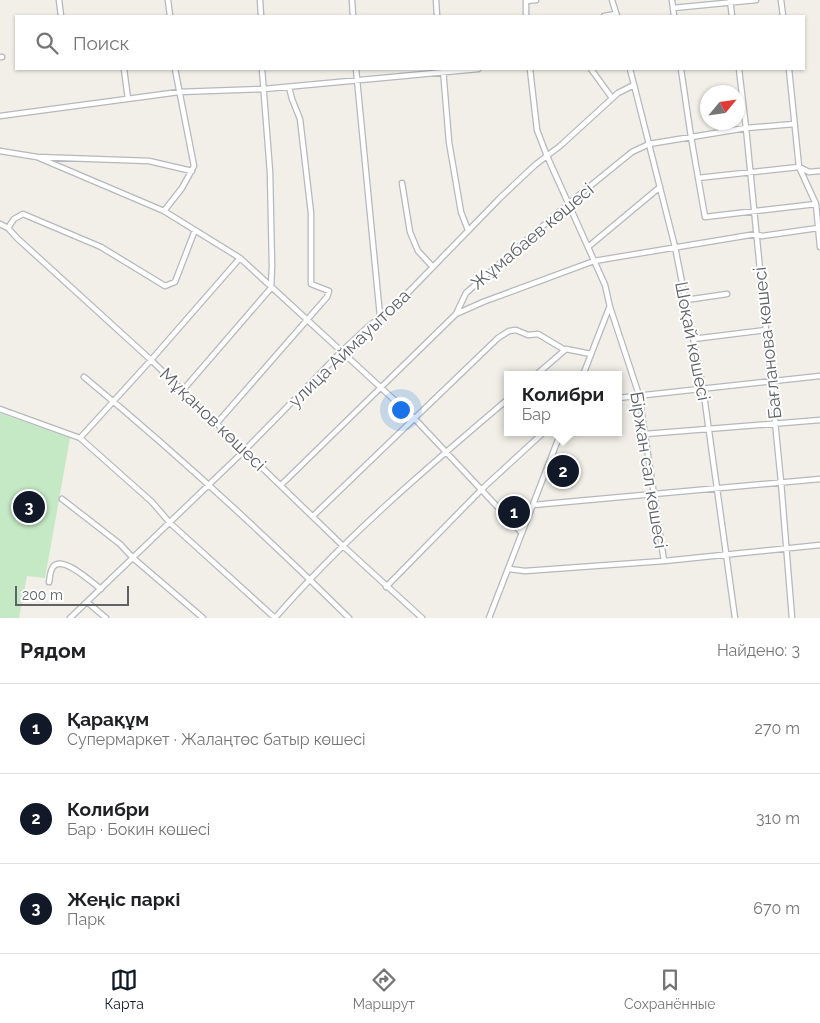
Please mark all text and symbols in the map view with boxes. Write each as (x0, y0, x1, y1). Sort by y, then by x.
search box (15, 15, 805, 70)
icon: search (33, 29, 61, 57)
text: Поиск (73, 32, 129, 54)
north arrow (700, 85, 745, 130)
street label: Жұмабаев көшесі (466, 178, 598, 294)
street label: Бағланова көшесі (749, 266, 785, 420)
street label: Шоқай көшесі (671, 280, 715, 402)
street label: улица Аймауытова (284, 285, 414, 411)
street label: Мұқанов көшесі (156, 363, 270, 475)
popup (504, 371, 622, 436)
text: Колибри (522, 383, 604, 405)
street label: Біржан сал көшесі (626, 390, 672, 550)
your location (388, 397, 414, 423)
text: Бар (522, 405, 551, 424)
pin: 2 (547, 452, 579, 490)
pin: 3 (13, 488, 45, 526)
pin: 1 (498, 493, 530, 531)
scale bar (15, 583, 129, 606)
text: 200 m (22, 587, 63, 603)
text: Рядом (20, 638, 86, 663)
text: Найдено: 3 (717, 641, 800, 660)
text: Қарақұм (67, 708, 149, 730)
text: 1 (32, 719, 40, 738)
text: 270 m (755, 719, 800, 738)
text: Супермаркет · Жалаңтөс батыр көшесі (67, 730, 366, 749)
text: Колибри (67, 798, 149, 820)
text: 2 (31, 809, 41, 828)
text: 310 m (756, 809, 800, 828)
text: Бар · Бокин көшесі (67, 820, 210, 839)
text: Жеңіс паркі (67, 888, 180, 910)
text: 3 (32, 899, 40, 918)
text: 670 m (753, 899, 800, 918)
text: Парк (67, 910, 105, 929)
tab: Карта (104, 966, 144, 1012)
tab: Маршрут (353, 966, 415, 1012)
tab: Сохранённые (624, 966, 716, 1012)

